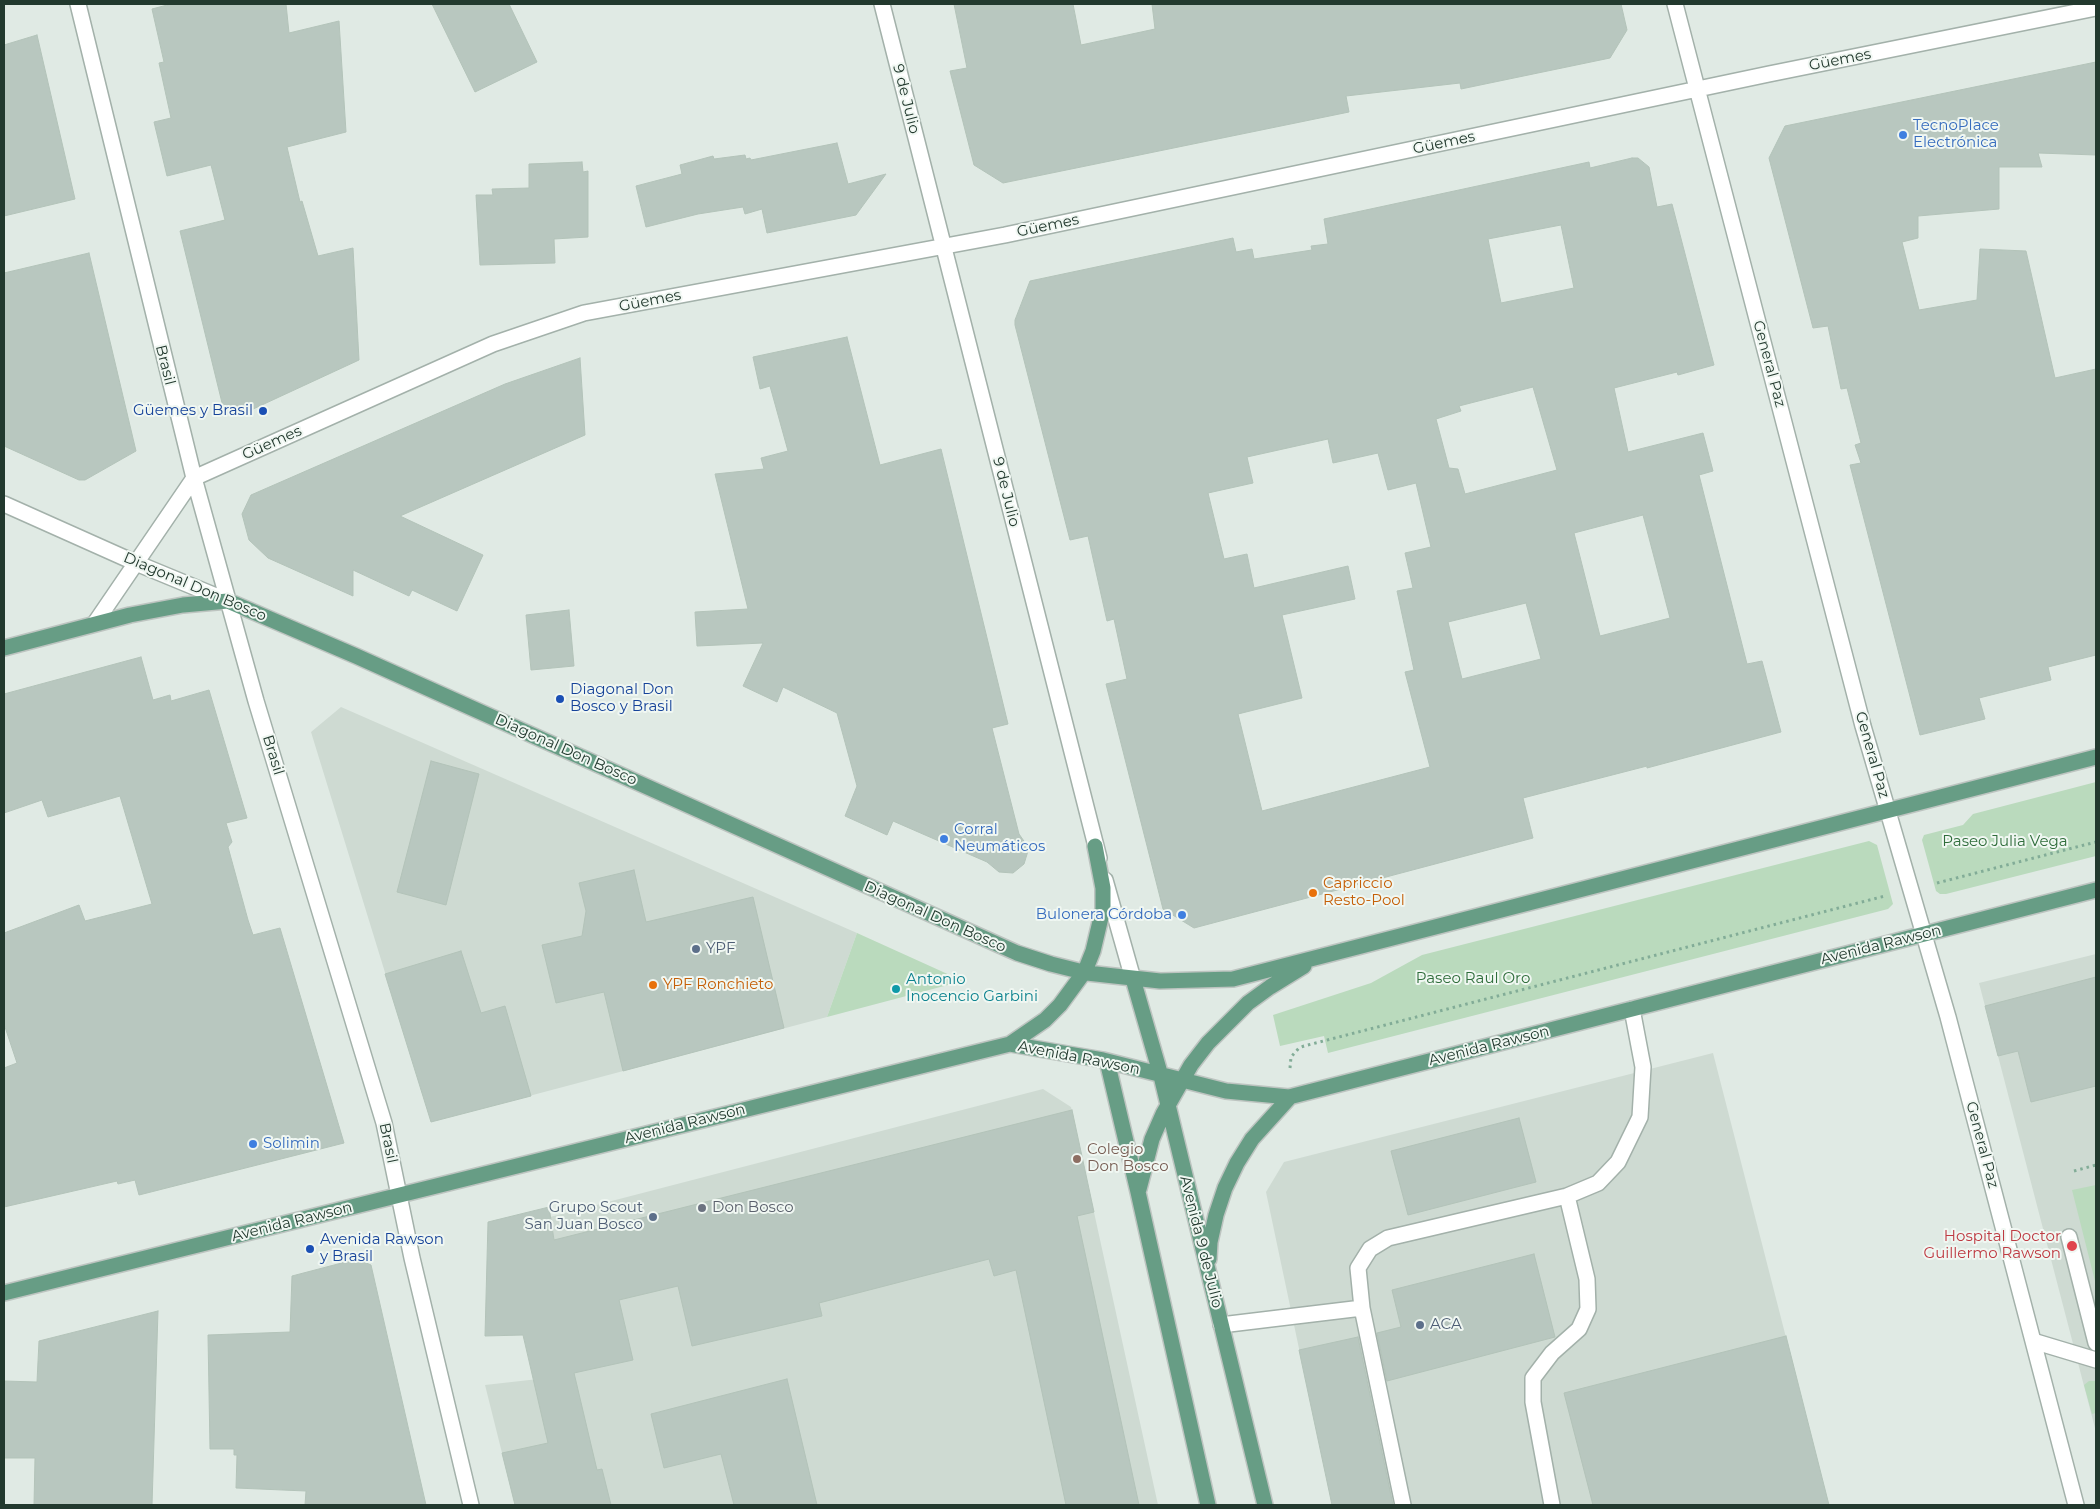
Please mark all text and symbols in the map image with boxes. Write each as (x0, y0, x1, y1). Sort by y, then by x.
street label: Güemes (1807, 45, 1873, 75)
street label: 9 de Julio (889, 62, 923, 136)
place label: TecnoPlace Electrónica (1913, 117, 1999, 152)
street label: Güemes (1411, 128, 1477, 158)
marker: TecnoPlace Electrónica (1897, 129, 1909, 141)
street label: Güemes (1015, 211, 1081, 241)
street label: Güemes (617, 286, 683, 316)
street label: General Paz (1749, 319, 1789, 409)
street label: Brasil (151, 343, 179, 387)
place label: Güemes y Brasil (133, 402, 253, 420)
marker: Güemes y Brasil (257, 405, 269, 417)
street label: Güemes (240, 422, 304, 464)
street label: 9 de Julio (989, 455, 1023, 529)
street label: Diagonal Don Bosco (121, 549, 269, 625)
place label: Diagonal Don Bosco y Brasil (570, 681, 674, 716)
marker: Diagonal Don Bosco y Brasil (554, 693, 566, 705)
street label: General Paz (1851, 710, 1893, 800)
street label: Diagonal Don Bosco (492, 711, 640, 789)
street label: Brasil (258, 733, 288, 777)
place label: Corral Neumáticos (954, 821, 1045, 856)
marker: Corral Neumáticos (938, 833, 950, 845)
park label: Paseo Julia Vega (1942, 833, 2068, 851)
place label: Capriccio Resto-Pool (1323, 875, 1405, 910)
street label: Diagonal Don Bosco (861, 878, 1009, 956)
marker: Capriccio Resto-Pool (1307, 887, 1319, 899)
place label: Bulonera Córdoba (1036, 906, 1172, 924)
marker: Bulonera Córdoba (1176, 909, 1188, 921)
street label: Avenida Rawson (1819, 921, 1943, 969)
place label: YPF (706, 940, 735, 958)
marker: YPF (690, 943, 702, 955)
park label: Paseo Raul Oro (1416, 970, 1530, 988)
place label: Antonio Inocencio Garbini (906, 971, 1038, 1006)
place label: YPF Ronchieto (663, 976, 774, 994)
marker: YPF Ronchieto (647, 979, 659, 991)
marker: Antonio Inocencio Garbini (890, 983, 902, 995)
street label: Avenida Rawson (1427, 1022, 1551, 1070)
street label: Avenida Rawson (1016, 1037, 1142, 1079)
street label: Avenida Rawson (623, 1100, 747, 1148)
street label: General Paz (1962, 1100, 2002, 1190)
street label: Brasil (375, 1121, 401, 1165)
place label: Solimin (263, 1135, 320, 1153)
marker: Solimin (247, 1138, 259, 1150)
place label: Colegio Don Bosco (1087, 1141, 1169, 1176)
marker: Colegio Don Bosco (1071, 1153, 1083, 1165)
street label: Avenida 9 de Julio (1176, 1174, 1226, 1310)
street label: Avenida Rawson (230, 1198, 354, 1246)
place label: Grupo Scout San Juan Bosco (525, 1199, 643, 1234)
place label: Don Bosco (712, 1199, 794, 1217)
marker: Don Bosco (696, 1202, 708, 1214)
marker: Grupo Scout San Juan Bosco (647, 1211, 659, 1223)
place label: Hospital Doctor Guillermo Rawson (1924, 1228, 2061, 1263)
place label: Avenida Rawson y Brasil (320, 1231, 444, 1266)
marker: Hospital Doctor Guillermo Rawson (2065, 1239, 2079, 1253)
marker: Avenida Rawson y Brasil (304, 1243, 316, 1255)
place label: ACA (1430, 1316, 1462, 1334)
marker: ACA (1414, 1319, 1426, 1331)

